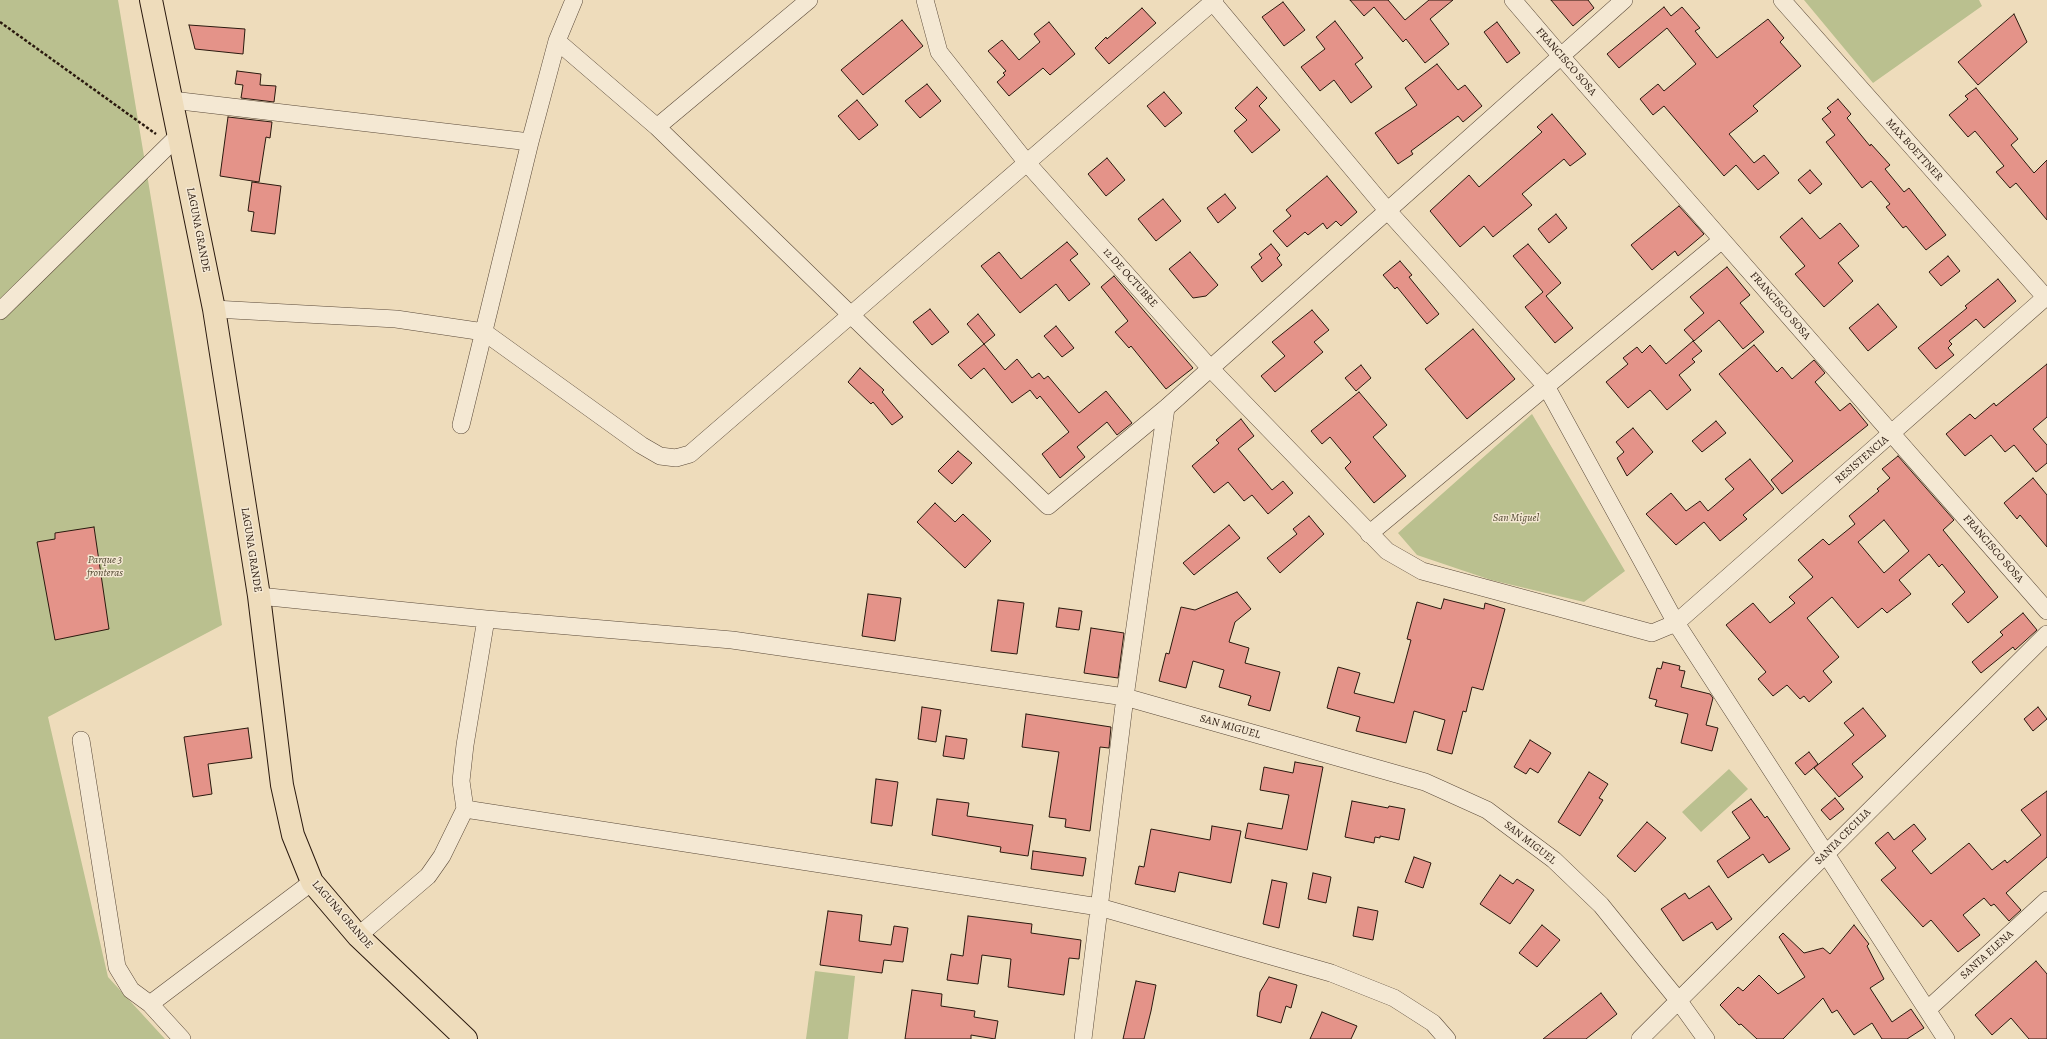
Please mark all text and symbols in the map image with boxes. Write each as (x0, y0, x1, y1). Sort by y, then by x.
street label: FRANCISCO SOSA (1533, 25, 1599, 99)
street label: MAX BOETTNER (1883, 116, 1945, 184)
street label: LAGUNA GRANDE (183, 187, 213, 273)
street label: 12 DE OCTUBRE (1100, 246, 1160, 310)
street label: FRANCISCO SOSA (1747, 269, 1813, 343)
street label: RESISTENCIA (1833, 433, 1891, 487)
street label: LAGUNA GRANDE (238, 506, 264, 594)
park label: San Miguel (1493, 511, 1539, 525)
street label: FRANCISCO SOSA (1960, 512, 2026, 586)
park label: Parque 3 fronteras (87, 553, 123, 579)
street label: SAN MIGUEL (1198, 712, 1262, 742)
street label: SANTA CECILIA (1812, 806, 1874, 868)
street label: SAN MIGUEL (1501, 819, 1559, 867)
street label: LAGUNA GRANDE (309, 878, 375, 952)
street label: SANTA ELENA (1958, 928, 2016, 982)

